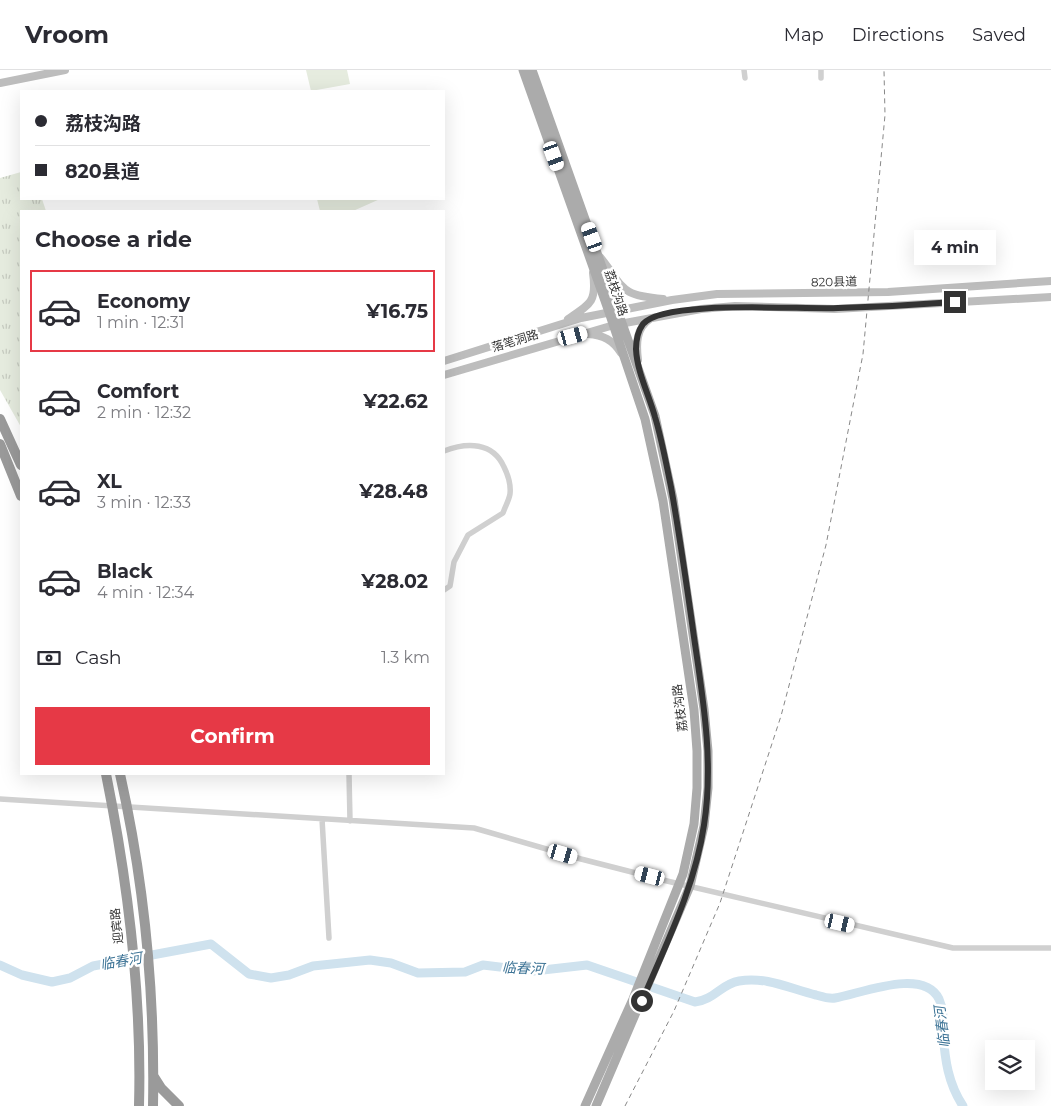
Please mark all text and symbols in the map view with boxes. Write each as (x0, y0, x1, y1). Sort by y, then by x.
text: Vroom (25, 20, 109, 49)
text: Map (784, 24, 824, 46)
text: Directions (852, 24, 944, 46)
text: Saved (972, 24, 1026, 46)
text: 荔枝沟路 (65, 112, 141, 135)
car (541, 139, 566, 173)
text: 820县道 (65, 160, 140, 183)
car (579, 220, 604, 254)
text: Choose a ride (35, 226, 192, 253)
callout: 4 min (914, 230, 996, 264)
text: 4 min (931, 238, 979, 257)
street label: 荔枝沟路 (602, 268, 631, 318)
street label: 820县道 (811, 274, 857, 289)
icon: car (37, 289, 82, 334)
text: Economy (97, 290, 190, 313)
route end (944, 291, 966, 313)
text: ¥16.75 (366, 300, 428, 323)
text: 1 min · 12:31 (97, 313, 185, 332)
car (556, 325, 589, 347)
street label: 落笔洞路 (490, 326, 540, 355)
icon: car (37, 379, 82, 424)
text: Comfort (97, 380, 179, 403)
text: ¥22.62 (363, 390, 428, 413)
text: 2 min · 12:32 (97, 403, 191, 422)
icon: car (37, 469, 82, 514)
text: XL (97, 470, 122, 493)
text: ¥28.48 (359, 480, 428, 503)
text: 3 min · 12:33 (97, 493, 191, 512)
icon: car (37, 559, 82, 604)
text: Black (97, 560, 153, 583)
text: ¥28.02 (361, 570, 428, 593)
text: 4 min · 12:34 (97, 583, 194, 602)
icon: cash (35, 644, 63, 672)
text: Cash (75, 646, 122, 669)
text: 1.3 km (381, 648, 430, 667)
street label: 荔枝沟路 (669, 683, 690, 733)
button: Confirm (35, 707, 430, 765)
car (546, 843, 579, 865)
car (633, 865, 666, 887)
street label: 迎宾路 (107, 907, 126, 945)
car (823, 912, 856, 934)
water label: 临春河 (99, 948, 146, 974)
water label: 临春河 (502, 958, 547, 978)
route start (631, 990, 653, 1012)
water label: 临春河 (930, 1002, 953, 1049)
map controls (985, 1040, 1035, 1090)
button: layers (985, 1040, 1035, 1090)

